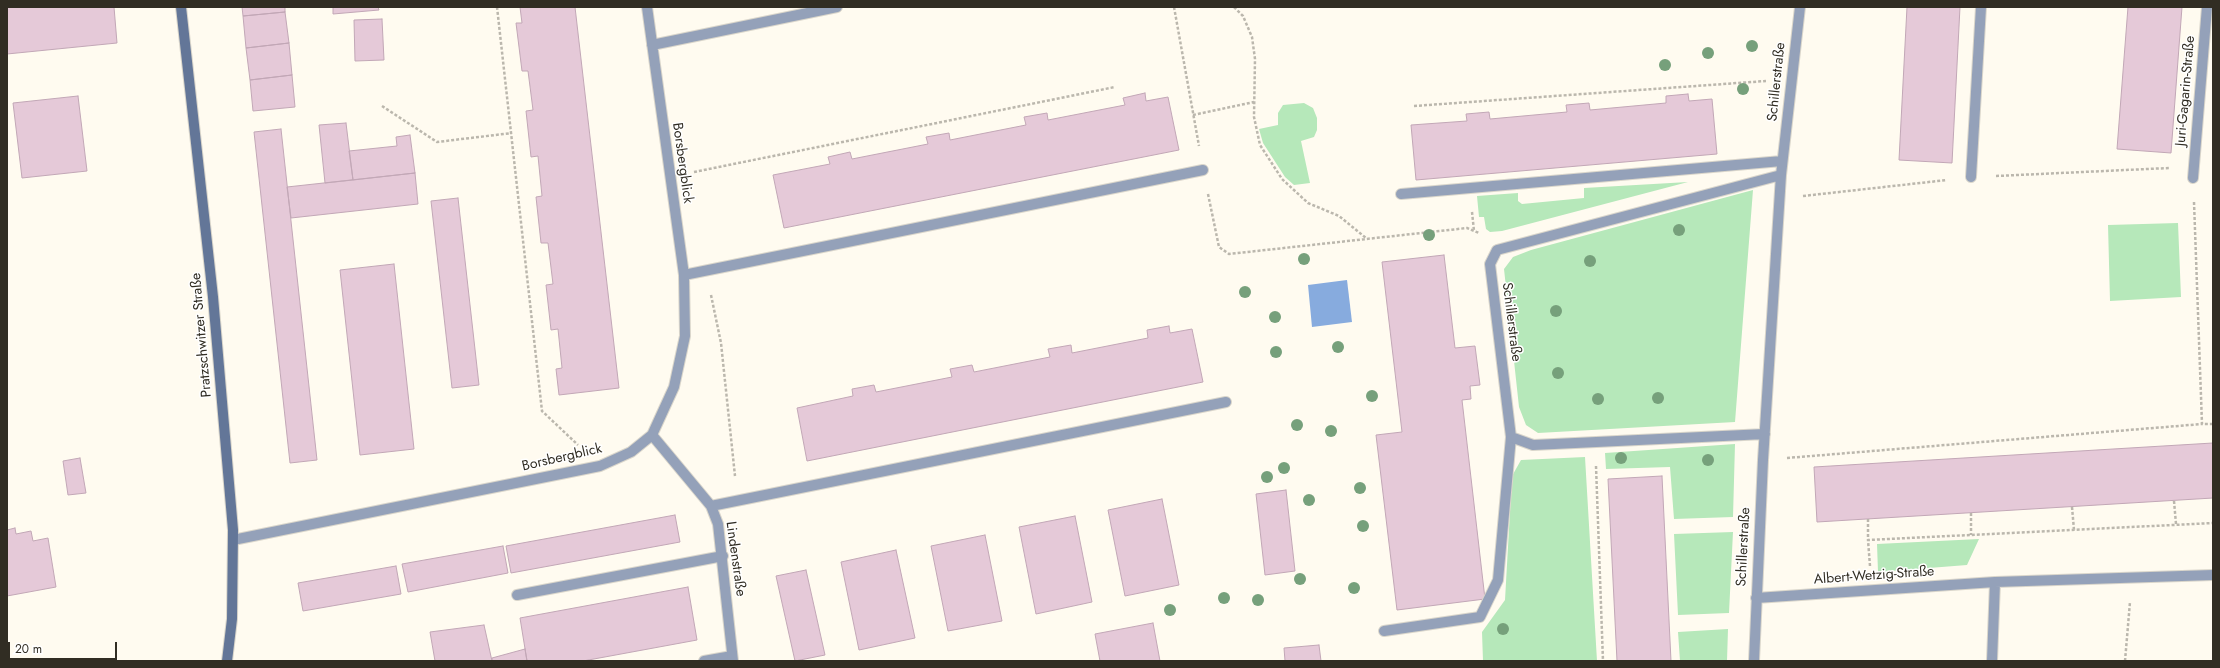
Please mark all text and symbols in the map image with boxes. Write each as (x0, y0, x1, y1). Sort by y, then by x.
street label: Juri-Gagarin-Straße (2173, 35, 2199, 147)
street label: Schillerstraße (1764, 42, 1790, 122)
street label: Borsbergblick (668, 122, 696, 204)
street label: Pratzschwitzer Straße (188, 272, 216, 398)
street label: Schillerstraße (1498, 282, 1524, 362)
street label: Borsbergblick (520, 441, 604, 475)
street label: Schillerstraße (1734, 507, 1754, 587)
street label: Lindenstraße (721, 520, 749, 598)
street label: Albert-Wetzig-Straße (1813, 563, 1935, 589)
scale bar (10, 634, 119, 660)
text: 20 m (15, 640, 42, 658)

